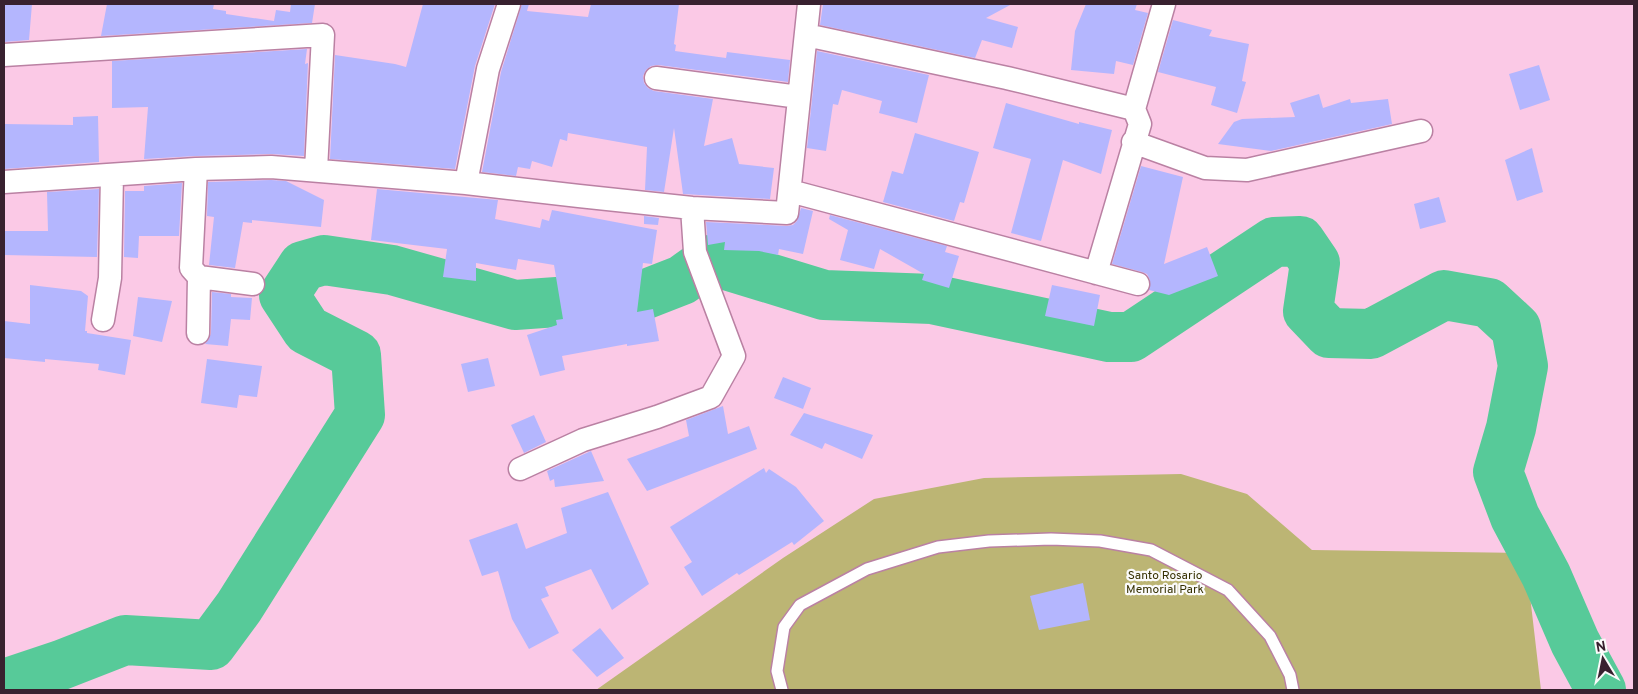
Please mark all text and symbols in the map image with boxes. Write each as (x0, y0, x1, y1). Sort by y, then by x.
park label: Santo Rosario Memorial Park (1126, 568, 1204, 598)
north arrow (1578, 634, 1628, 684)
text: N (1595, 638, 1607, 657)

